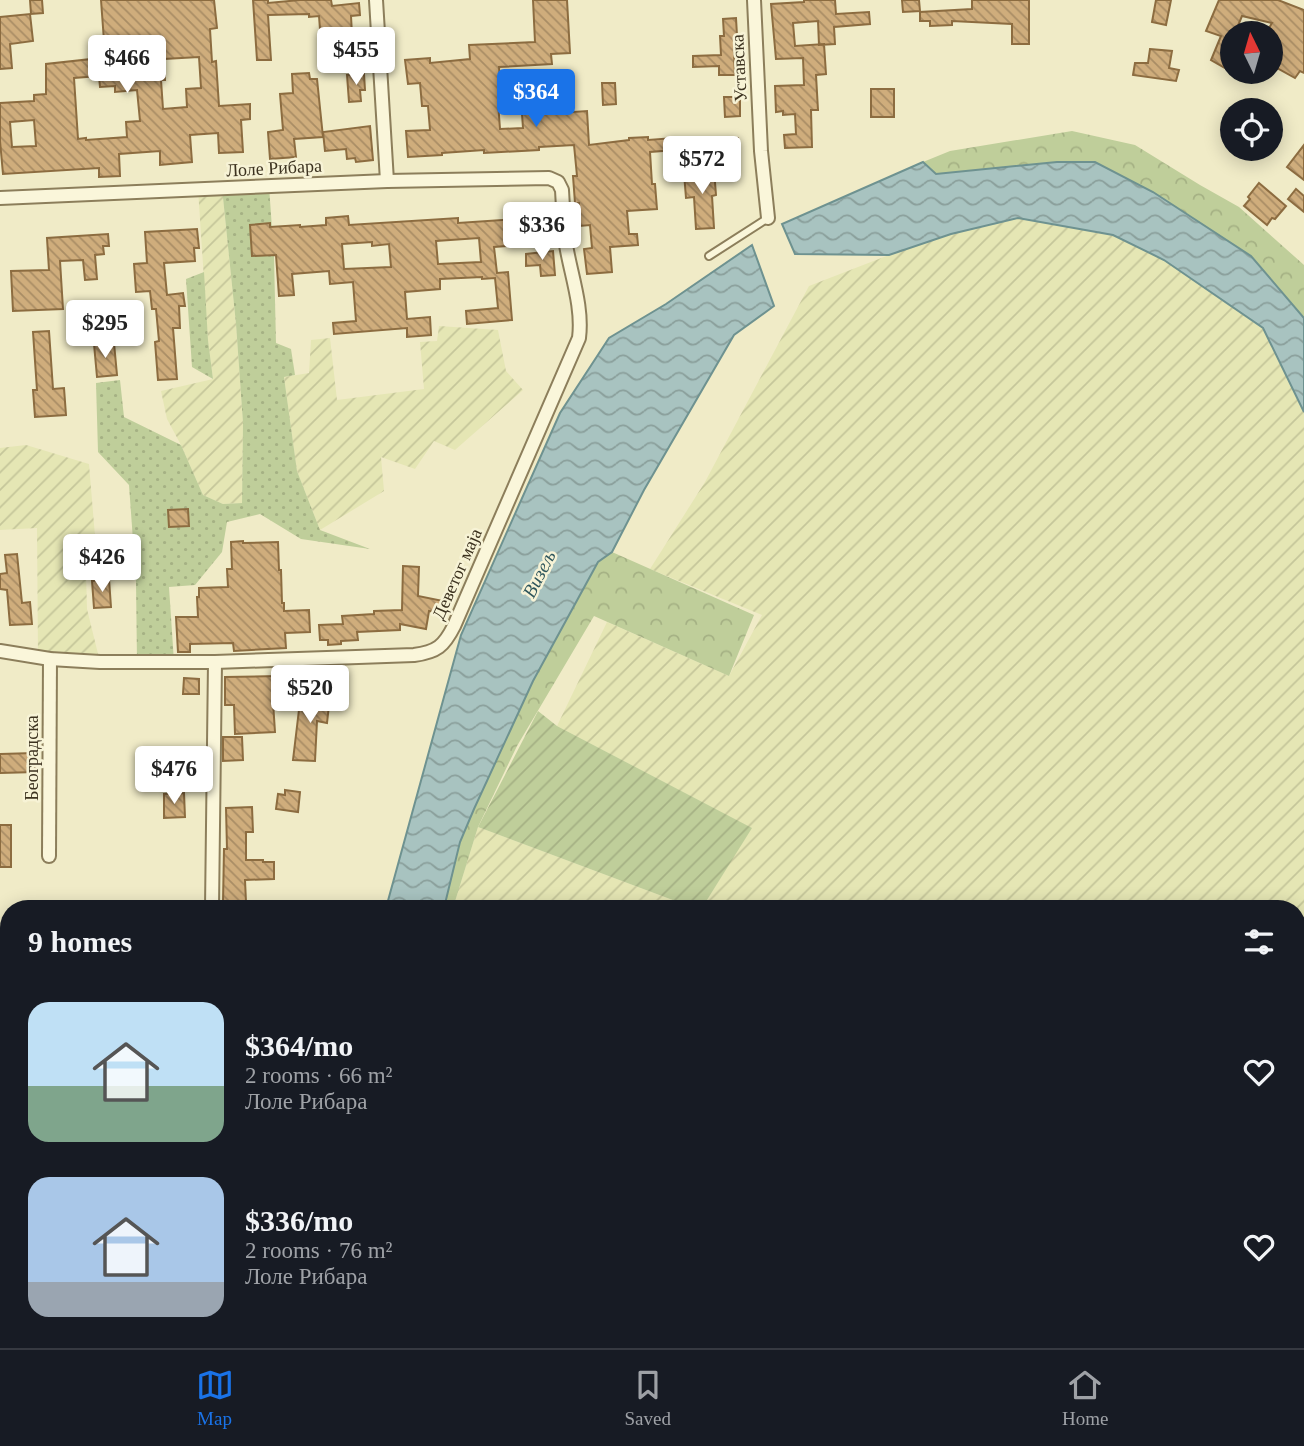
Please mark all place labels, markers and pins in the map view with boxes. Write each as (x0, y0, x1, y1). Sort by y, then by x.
pin: $455 (315, 28, 397, 87)
pin: $466 (86, 36, 168, 95)
pin: $364 (495, 69, 577, 129)
pin: $572 (661, 136, 743, 196)
pin: $336 (501, 202, 583, 262)
pin: $295 (64, 300, 146, 360)
pin: $426 (61, 534, 143, 594)
pin: $520 (269, 666, 351, 725)
pin: $476 (133, 746, 215, 806)

